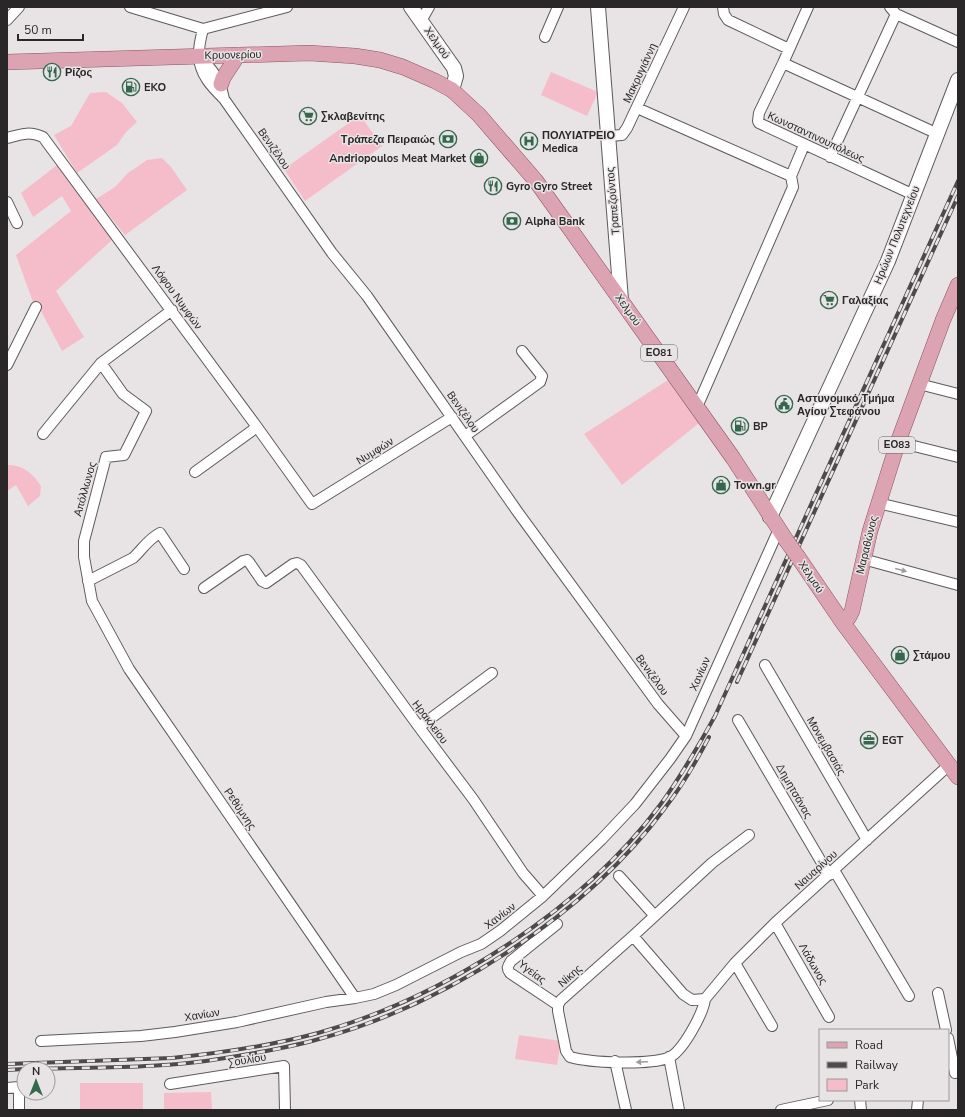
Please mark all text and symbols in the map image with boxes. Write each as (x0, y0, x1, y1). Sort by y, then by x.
scale bar (18, 16, 83, 42)
text: 50 m (24, 22, 52, 38)
street label: Χελμού (421, 24, 453, 62)
street label: Μακρυγιάννη (620, 41, 660, 105)
street label: Κρυονερίου (204, 47, 262, 63)
restaurant icon: Ρίζος (42, 62, 62, 82)
place label: Ρίζος (65, 65, 93, 80)
fuel station icon: EKO (121, 77, 141, 97)
place label: EKO (144, 80, 167, 95)
supermarket icon: Σκλαβενίτης (298, 106, 318, 126)
street label: Κωνσταντινουπόλεως (765, 108, 867, 166)
place label: Σκλαβενίτης (321, 109, 385, 124)
street label: Βενιζέλου (254, 125, 294, 173)
place label: ΠΟΛΥΙΑΤΡΕΙΟ Medica (542, 128, 615, 156)
bank icon: Τράπεζα Πειραιώς (438, 129, 458, 149)
hospital icon: ΠΟΛΥΙΑΤΡΕΙΟ Medica (519, 131, 539, 151)
place label: Τράπεζα Πειραιώς (341, 132, 435, 147)
shop icon: Andriopoulos Meat Market (469, 148, 489, 168)
place label: Andriopoulos Meat Market (329, 151, 467, 166)
street label: Τραπεζούντος (603, 166, 623, 236)
restaurant icon: Gyro Gyro Street (483, 176, 503, 196)
place label: Gyro Gyro Street (506, 179, 593, 194)
street label: Ηρώων Πολυτεχνείου (870, 184, 924, 286)
bank icon: Alpha Bank (502, 211, 522, 231)
place label: Alpha Bank (525, 214, 586, 229)
street label: Λόφου Νυμφών (148, 261, 206, 333)
supermarket icon: Γαλαξίας (819, 290, 839, 310)
street label: Χελμού (612, 291, 644, 329)
place label: Γαλαξίας (842, 293, 889, 308)
road number: ΕΟ81 (641, 345, 677, 361)
street label: Βενιζέλου (443, 388, 483, 436)
place label: Αστυνομικό Τμήμα Αγίου Στεφάνου (797, 391, 895, 419)
public building icon: Αστυνομικό Τμήμα Αγίου Στεφάνου (774, 394, 794, 414)
fuel station icon: BP (730, 416, 750, 436)
place label: BP (753, 419, 768, 434)
street label: Νυμφών (353, 433, 397, 468)
road number: ΕΟ83 (879, 437, 915, 453)
street label: Απόλλωνος (70, 460, 100, 518)
shop icon: Town.gr (711, 475, 731, 495)
place label: Town.gr (734, 478, 776, 493)
street label: Μαραθώνος (852, 514, 882, 576)
street label: Χελμού (795, 558, 827, 596)
one-way arrow (895, 567, 907, 573)
shop icon: Στάμου (890, 645, 910, 665)
place label: Στάμου (913, 648, 950, 663)
street label: Βενιζέλου (632, 651, 672, 699)
street label: Χανίων (686, 654, 714, 693)
street label: Ηρακλείου (409, 697, 451, 747)
street label: Μονεμβασιάς (803, 714, 849, 778)
office icon: EGT (859, 730, 879, 750)
place label: EGT (882, 733, 904, 748)
street label: Δημητσάνας (772, 761, 816, 821)
street label: Ρεθύμνης (221, 785, 259, 833)
street label: Ναυαρίνου (791, 847, 841, 893)
street label: Χανίων (481, 899, 519, 933)
street label: Λάδωνος (795, 941, 831, 987)
street label: Υγείας (515, 957, 549, 987)
street label: Νίκης (555, 961, 585, 991)
street label: Χανίων (183, 1005, 221, 1025)
legend (819, 1029, 949, 1101)
text: Road (855, 1037, 883, 1053)
street label: Σουλίου (227, 1050, 267, 1070)
text: Railway (855, 1057, 899, 1073)
one-way arrow (635, 1059, 648, 1065)
north arrow (16, 1061, 56, 1101)
text: N (32, 1064, 40, 1079)
text: Park (855, 1077, 880, 1093)

